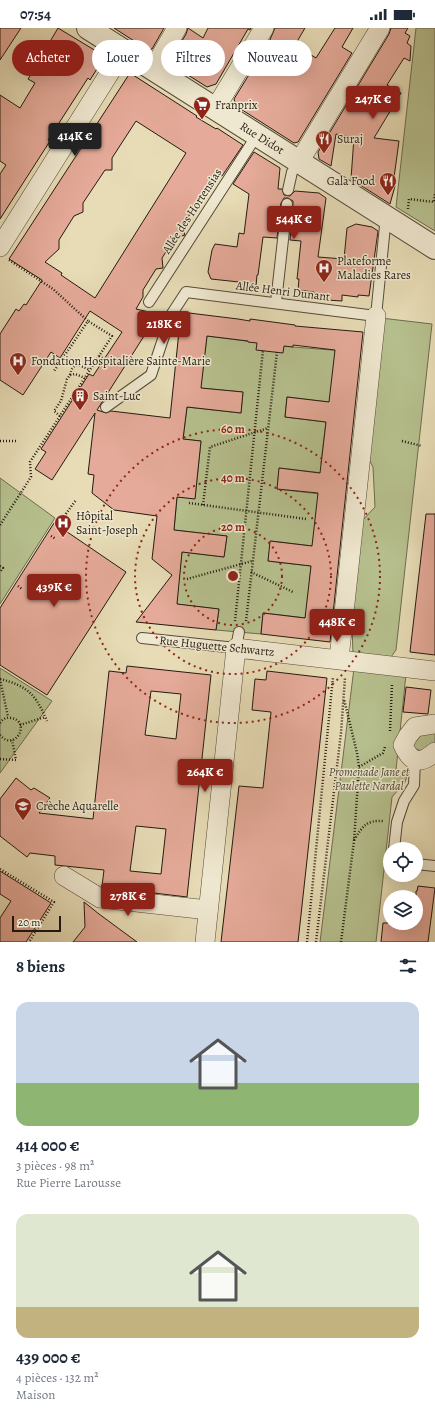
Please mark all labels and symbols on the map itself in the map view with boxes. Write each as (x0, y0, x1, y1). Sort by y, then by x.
pin: 247K € (340, 86, 406, 120)
supermarket icon: Franprix (192, 95, 212, 120)
place label: Franprix (215, 97, 258, 113)
street label: Rue Didot (237, 118, 287, 158)
pin: 414K € (42, 123, 108, 157)
restaurant icon: Suraj (314, 129, 334, 154)
place label: Suraj (337, 131, 363, 147)
street label: Allée des Hortensias (158, 165, 226, 258)
restaurant icon: Gala Food (378, 171, 398, 196)
place label: Gala Food (327, 173, 376, 189)
pin: 544K € (261, 206, 327, 240)
place label: Plateforme Maladies Rares (337, 253, 411, 283)
hospital icon: Plateforme Maladies Rares (314, 258, 334, 283)
street label: Allée Henri Dunant (234, 277, 331, 305)
pin: 218K € (131, 311, 197, 345)
hospital icon: Fondation Hospitalière Sainte-Marie (8, 351, 28, 376)
place label: Fondation Hospitalière Sainte-Marie (31, 353, 210, 369)
building icon: Saint-Luc (70, 386, 90, 411)
place label: Saint-Luc (93, 388, 141, 404)
text: 60 m (221, 421, 245, 437)
text: 40 m (221, 470, 245, 486)
place label: Hôpital Saint-Joseph (76, 508, 139, 538)
hospital icon: Hôpital Saint-Joseph (53, 513, 73, 538)
text: 20 m (221, 519, 245, 535)
centre of rings (226, 569, 240, 583)
pin: 439K € (21, 574, 87, 608)
pin: 448K € (304, 609, 370, 643)
street label: Rue Huguette Schwartz (159, 632, 275, 660)
pin: 264K € (172, 759, 238, 793)
park label: Promenade Jane et Paulette Nardal (329, 764, 410, 794)
school or university icon: Crèche Aquarelle (13, 796, 33, 821)
place label: Crèche Aquarelle (36, 798, 119, 814)
pin: 278K € (95, 883, 161, 917)
scale bar (12, 914, 61, 933)

